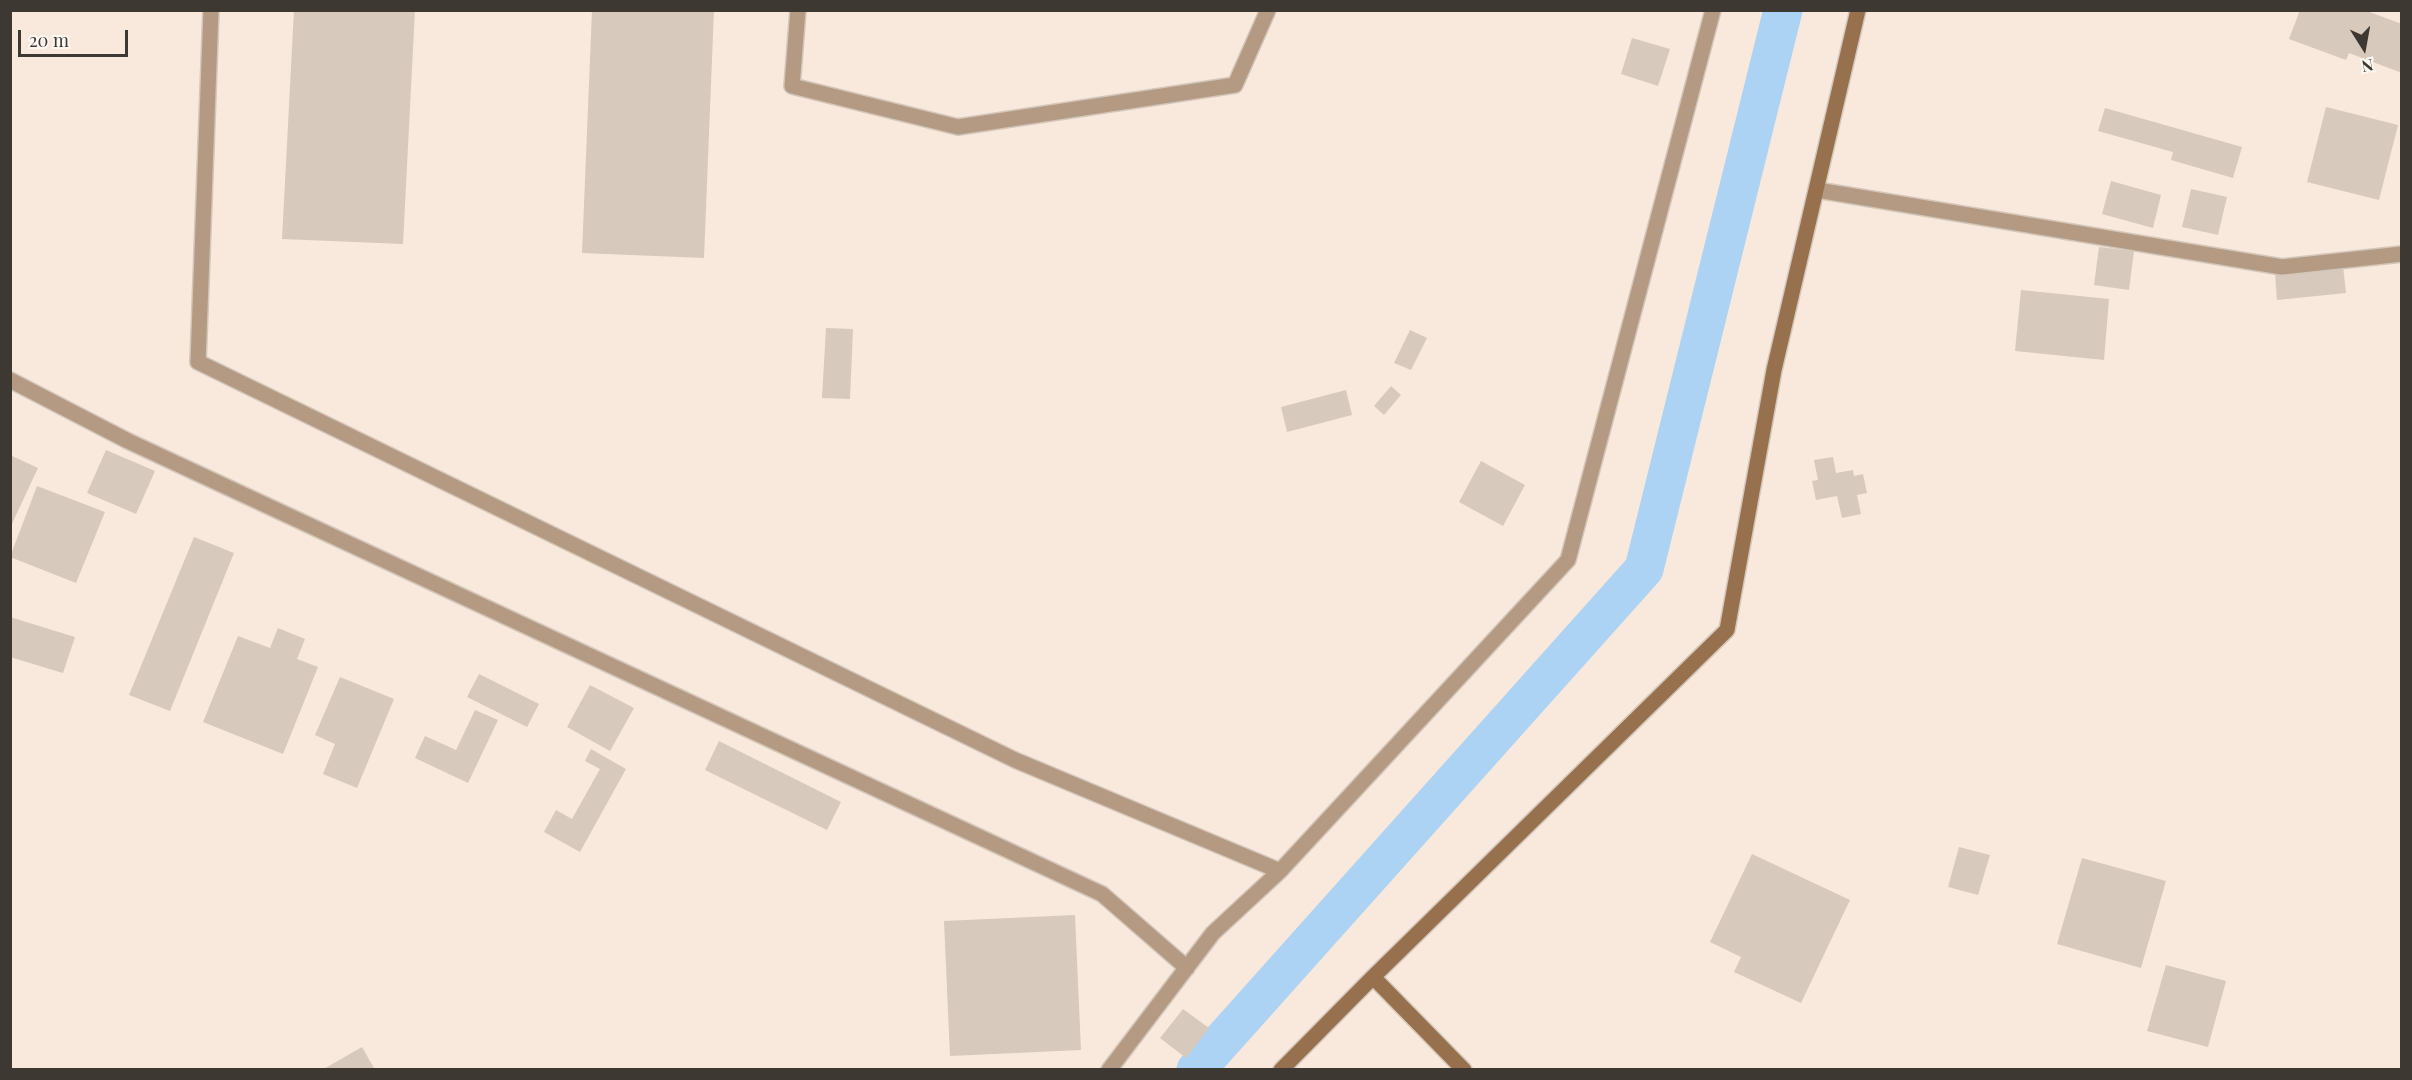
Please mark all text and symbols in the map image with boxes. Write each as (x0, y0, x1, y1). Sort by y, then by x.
scale bar (21, 18, 130, 56)
north arrow (2334, 18, 2394, 78)
text: 20 m (29, 28, 69, 52)
text: N (2360, 55, 2375, 78)

